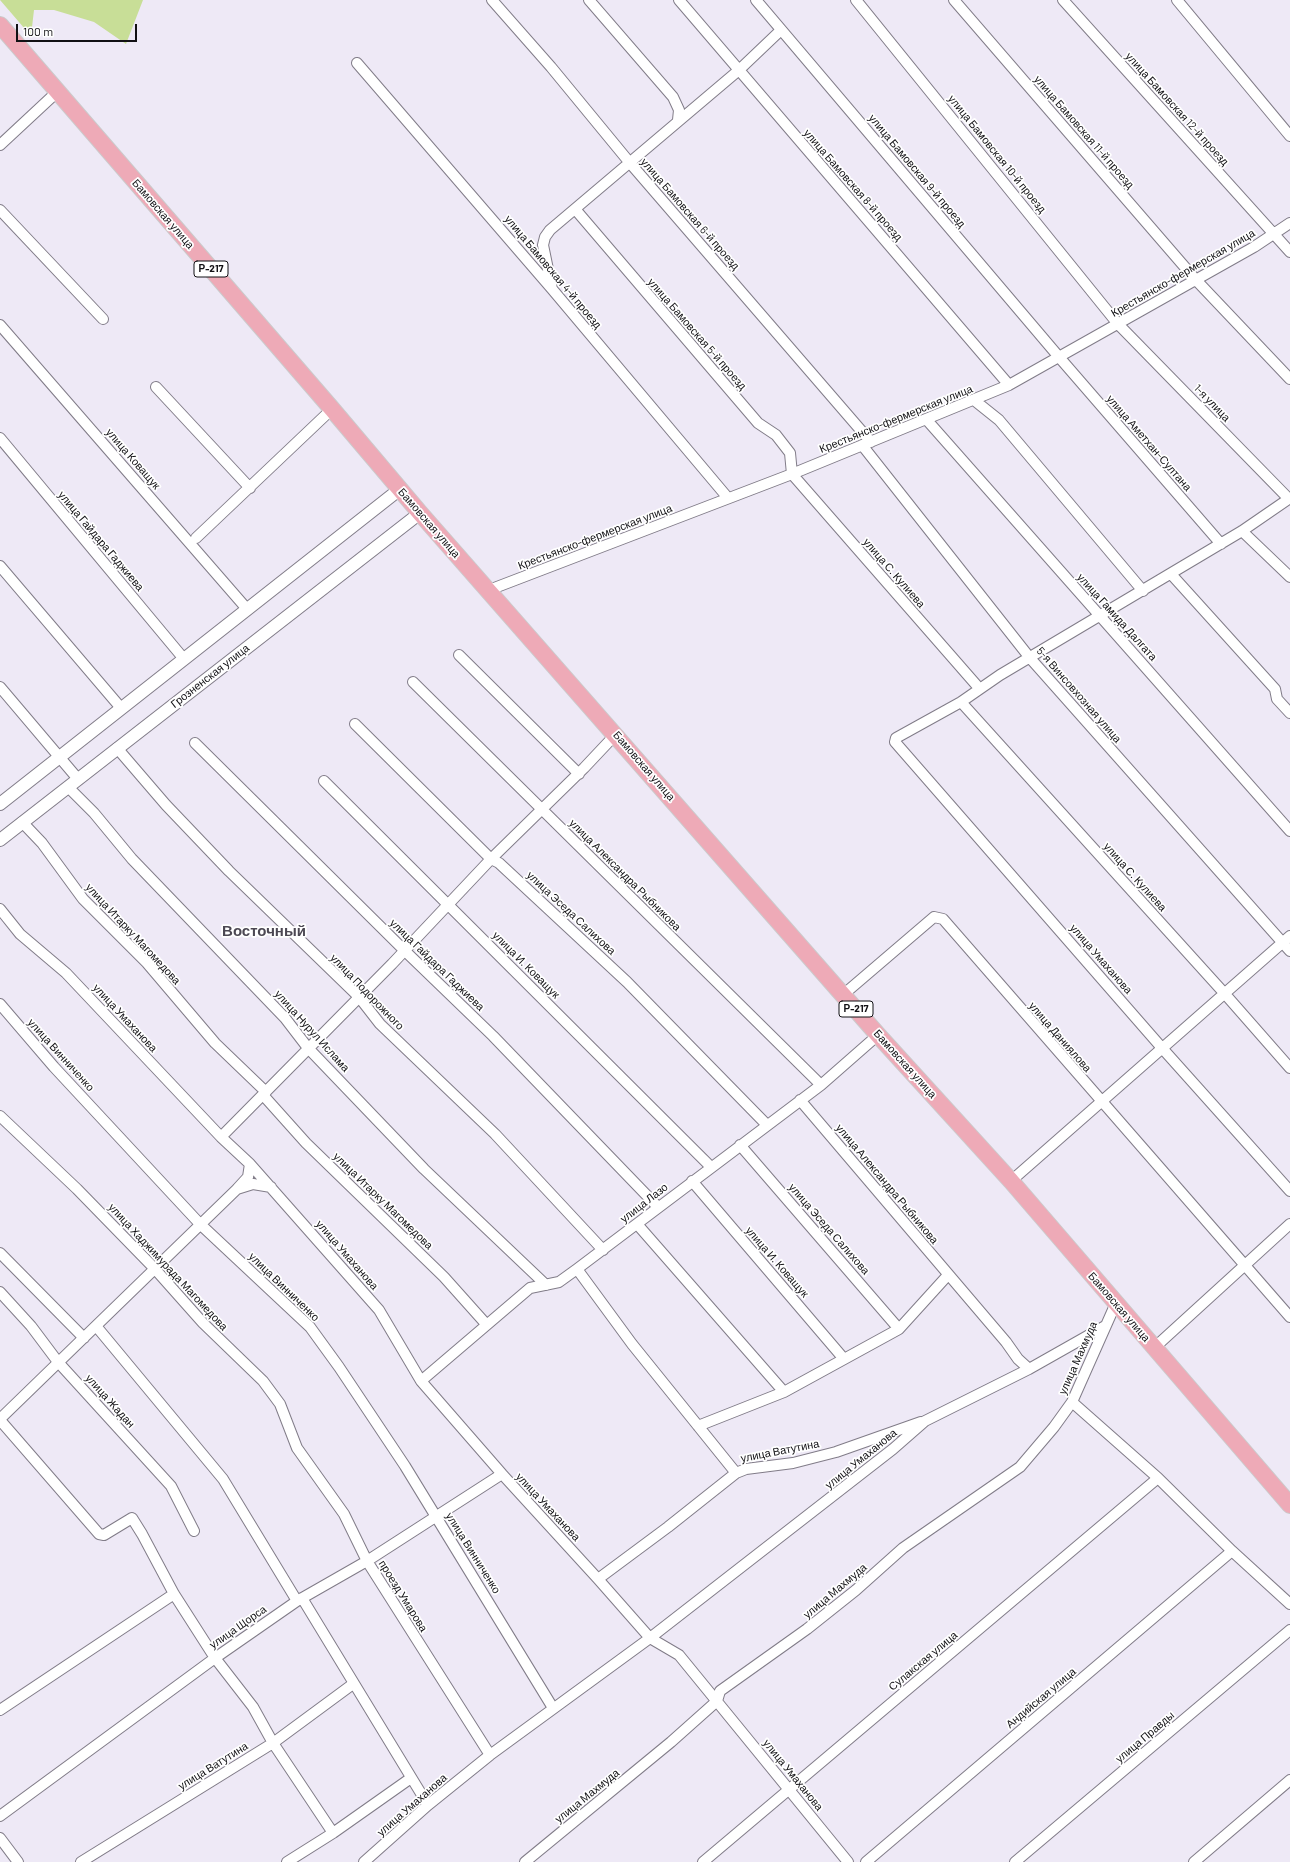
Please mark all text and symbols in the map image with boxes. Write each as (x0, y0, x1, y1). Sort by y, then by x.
scale bar (18, 16, 139, 42)
text: 100 m (23, 24, 53, 38)
street label: улица Бамовская 12-й проезд (1123, 50, 1231, 168)
street label: улица Бамовская 11-й проезд (1031, 73, 1137, 191)
street label: улица Бамовская 10-й проезд (945, 92, 1049, 216)
street label: улица Бамовская 9-й проезд (866, 112, 968, 230)
street label: улица Бамовская 8-й проезд (801, 126, 905, 244)
street label: улица Бамовская 6-й проезд (638, 155, 742, 273)
street label: Бамовская улица (129, 177, 197, 251)
street label: улица Бамовская 4-й проезд (502, 213, 604, 331)
street label: Крестьянско-фермерская улица (1109, 226, 1257, 320)
road number: Р-217 (194, 261, 228, 277)
street label: улица Бамовская 5-й проезд (645, 275, 749, 393)
street label: Крестьянско-фермерская улица (818, 382, 974, 456)
street label: 1-я улица (1191, 382, 1233, 424)
street label: улица Аметхан-Султана (1104, 392, 1194, 494)
street label: улица Коващук (103, 426, 163, 492)
street label: Бамовская улица (395, 486, 463, 560)
street label: улица Гайдара Гаджиева (55, 488, 147, 594)
street label: Крестьянско-фермерская улица (516, 501, 674, 573)
street label: улица С. Кулиева (860, 536, 928, 610)
street label: улица Гамида Далгата (1074, 571, 1160, 663)
street label: Грозненская улица (168, 641, 252, 711)
street label: 5-я Винсовхозная улица (1034, 645, 1124, 745)
street label: Бамовская улица (610, 729, 678, 803)
street label: улица Александра Рыбникова (566, 816, 684, 934)
street label: улица С. Кулиева (1101, 840, 1169, 914)
street label: улица Эседа Салихова (524, 868, 618, 958)
street label: улица Итарку Магомедова (83, 881, 183, 987)
street label: улица Гайдара Гаджиева (387, 916, 487, 1014)
street label: улица Умаханова (1067, 921, 1135, 997)
district label: Восточный (222, 922, 306, 940)
street label: улица И. Коващук (490, 929, 562, 1001)
street label: улица Подорожного (327, 951, 407, 1033)
street label: улица Умаханова (90, 981, 160, 1055)
street label: улица Нурул Ислама (272, 987, 352, 1075)
street label: улица Даниялова (1026, 999, 1094, 1075)
road number: Р-217 (839, 1001, 873, 1017)
street label: улица Винниченко (25, 1016, 97, 1094)
street label: Бамовская улица (871, 1027, 939, 1101)
street label: улица Александра Рыбникова (833, 1121, 941, 1247)
street label: улица Итарку Магомедова (330, 1150, 436, 1252)
street label: улица Лазо (618, 1180, 670, 1226)
street label: улица Эседа Салихова (786, 1181, 872, 1277)
street label: улица Хаджимурада Магомедова (106, 1201, 230, 1333)
street label: улица Умаханова (313, 1217, 381, 1293)
street label: улица И. Коващук (743, 1224, 811, 1300)
street label: улица Винниченко (246, 1250, 322, 1324)
street label: Бамовская улица (1085, 1270, 1153, 1344)
street label: улица Махмуда (1056, 1319, 1100, 1397)
street label: улица Жадан (83, 1372, 137, 1430)
street label: улица Умаханова (823, 1426, 899, 1492)
street label: улица Ватутина (740, 1437, 820, 1465)
street label: улица Умаханова (513, 1470, 583, 1544)
street label: улица Винниченко (443, 1510, 503, 1596)
street label: проезд Умарова (376, 1558, 430, 1634)
street label: улица Махмуда (801, 1561, 869, 1621)
street label: улица Щорса (207, 1602, 269, 1652)
street label: Сулакская улица (886, 1628, 960, 1694)
street label: Андийская улица (1003, 1665, 1079, 1731)
street label: улица Правды (1113, 1709, 1177, 1765)
street label: улица Умаханова (760, 1737, 826, 1813)
street label: улица Ватутина (176, 1739, 250, 1793)
street label: улица Махмуда (552, 1766, 622, 1826)
street label: улица Умаханова (374, 1771, 450, 1839)

